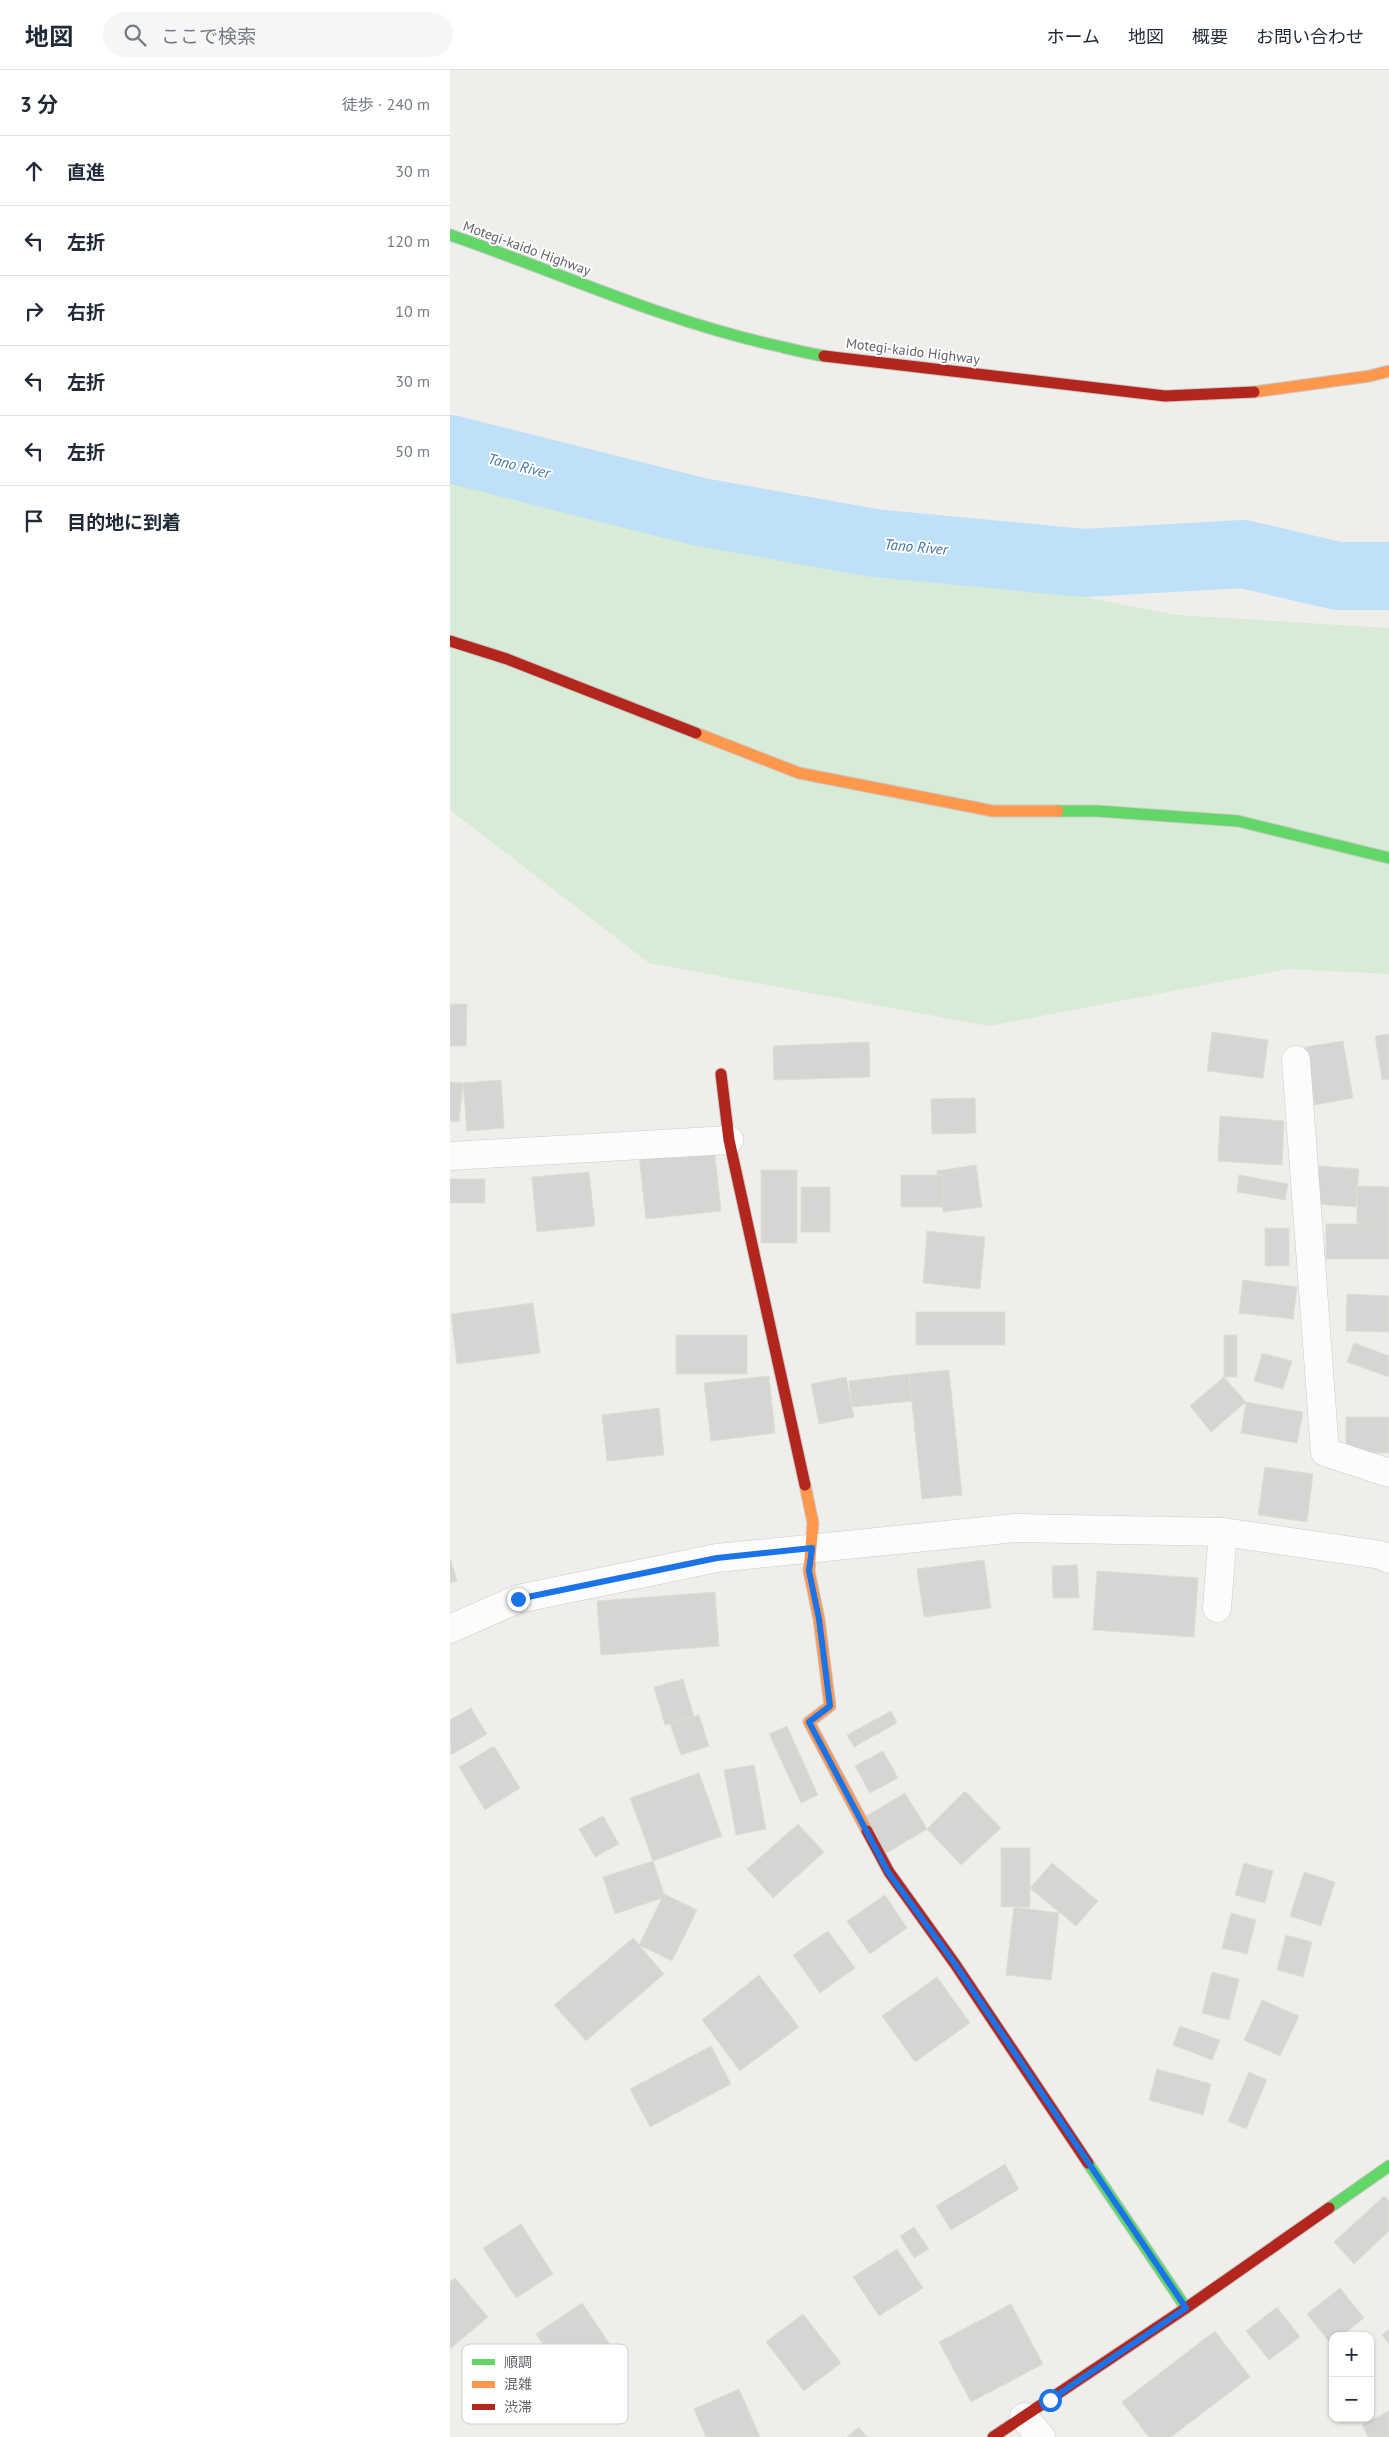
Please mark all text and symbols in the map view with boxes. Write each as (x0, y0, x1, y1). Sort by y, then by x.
search box (103, 12, 453, 57)
text: 地図 (25, 21, 73, 52)
icon: search (121, 21, 149, 49)
text: ここで検索 (161, 24, 256, 48)
text: ホーム (1047, 25, 1100, 48)
text: 地図 (1128, 25, 1164, 48)
text: 概要 (1192, 25, 1228, 48)
text: お問い合わせ (1256, 25, 1364, 48)
text: 3 分 (20, 91, 58, 118)
text: 徒歩 · 240 m (342, 94, 430, 114)
icon: ahead (20, 157, 48, 185)
text: 直進 (67, 160, 105, 184)
text: 30 m (395, 161, 430, 181)
street label: Motegi-kaido Highway (461, 217, 594, 280)
icon: left (20, 227, 48, 255)
text: 左折 (67, 230, 105, 254)
text: 120 m (387, 231, 430, 251)
icon: right (20, 297, 48, 325)
text: 右折 (67, 300, 105, 324)
text: 10 m (395, 301, 430, 321)
street label: Motegi-kaido Highway (845, 334, 981, 368)
icon: left (20, 367, 48, 395)
text: 左折 (67, 370, 105, 394)
text: 30 m (395, 371, 430, 391)
icon: left (20, 437, 48, 465)
text: 左折 (67, 440, 105, 464)
text: 50 m (395, 441, 430, 461)
water label: Tano River (486, 449, 553, 483)
icon: arrive (20, 507, 48, 535)
text: 目的地に到着 (67, 510, 181, 534)
water label: Tano River (884, 534, 950, 559)
route end (507, 1588, 530, 1611)
map controls (1329, 2332, 1374, 2422)
button: + (1329, 2332, 1374, 2377)
legend (462, 2344, 628, 2424)
text: 順調 (504, 2353, 532, 2371)
text: 混雑 (504, 2375, 532, 2393)
button: − (1329, 2377, 1374, 2422)
route start (1039, 2389, 1062, 2412)
text: 渋滞 (504, 2398, 532, 2416)

